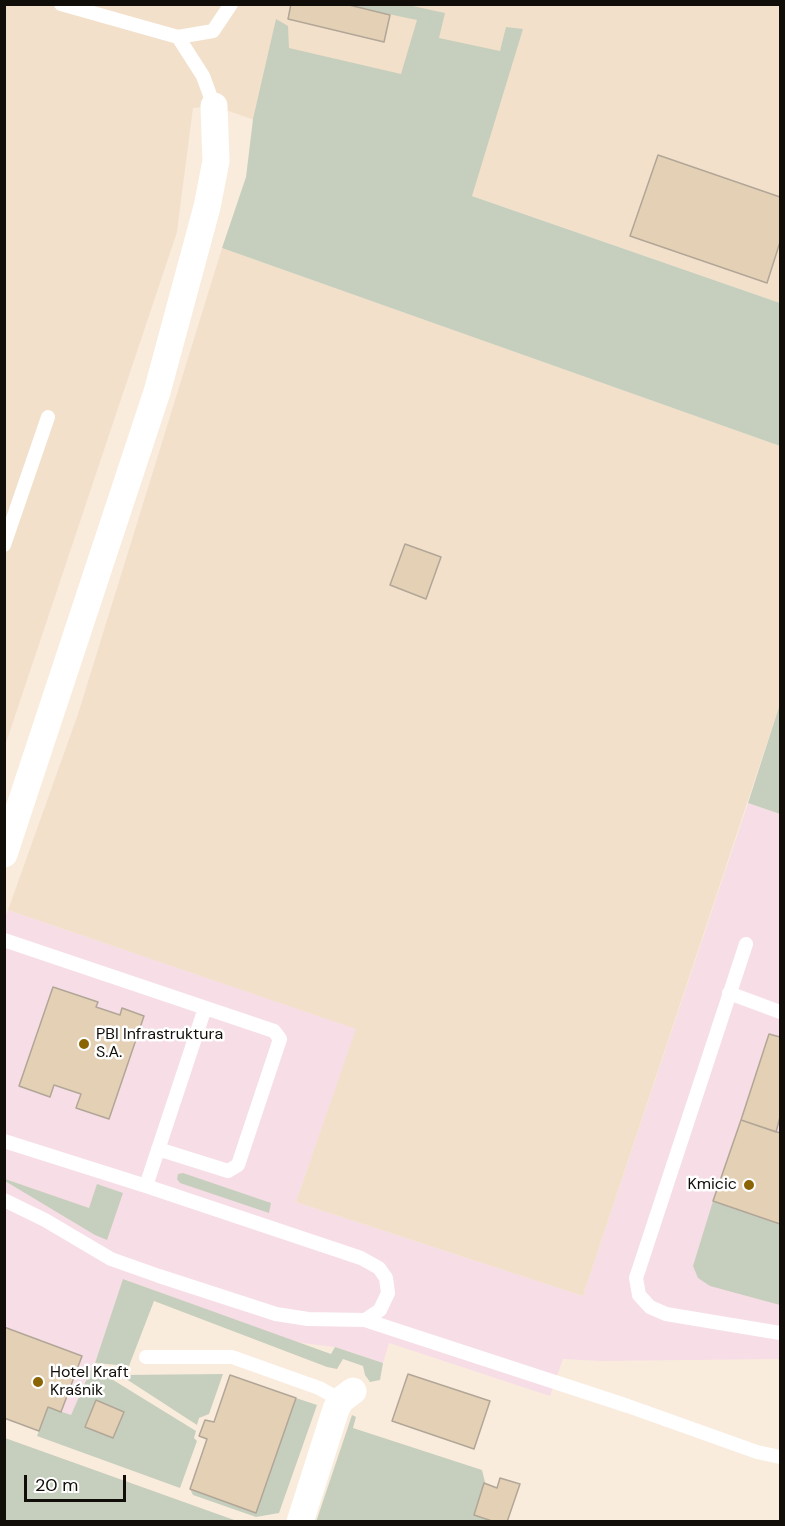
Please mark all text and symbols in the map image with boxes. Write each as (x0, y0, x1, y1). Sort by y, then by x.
place label: PBI Infrastruktura S.A. (96, 1025, 223, 1063)
marker: PBI Infrastruktura S.A. (77, 1037, 91, 1051)
place label: Kmicic (687, 1175, 737, 1195)
marker: Kmicic (742, 1178, 756, 1192)
place label: Hotel Kraft Kraśnik (50, 1363, 129, 1401)
marker: Hotel Kraft Kraśnik (31, 1375, 45, 1389)
scale bar (27, 1463, 129, 1501)
text: 20 m (35, 1473, 78, 1497)

